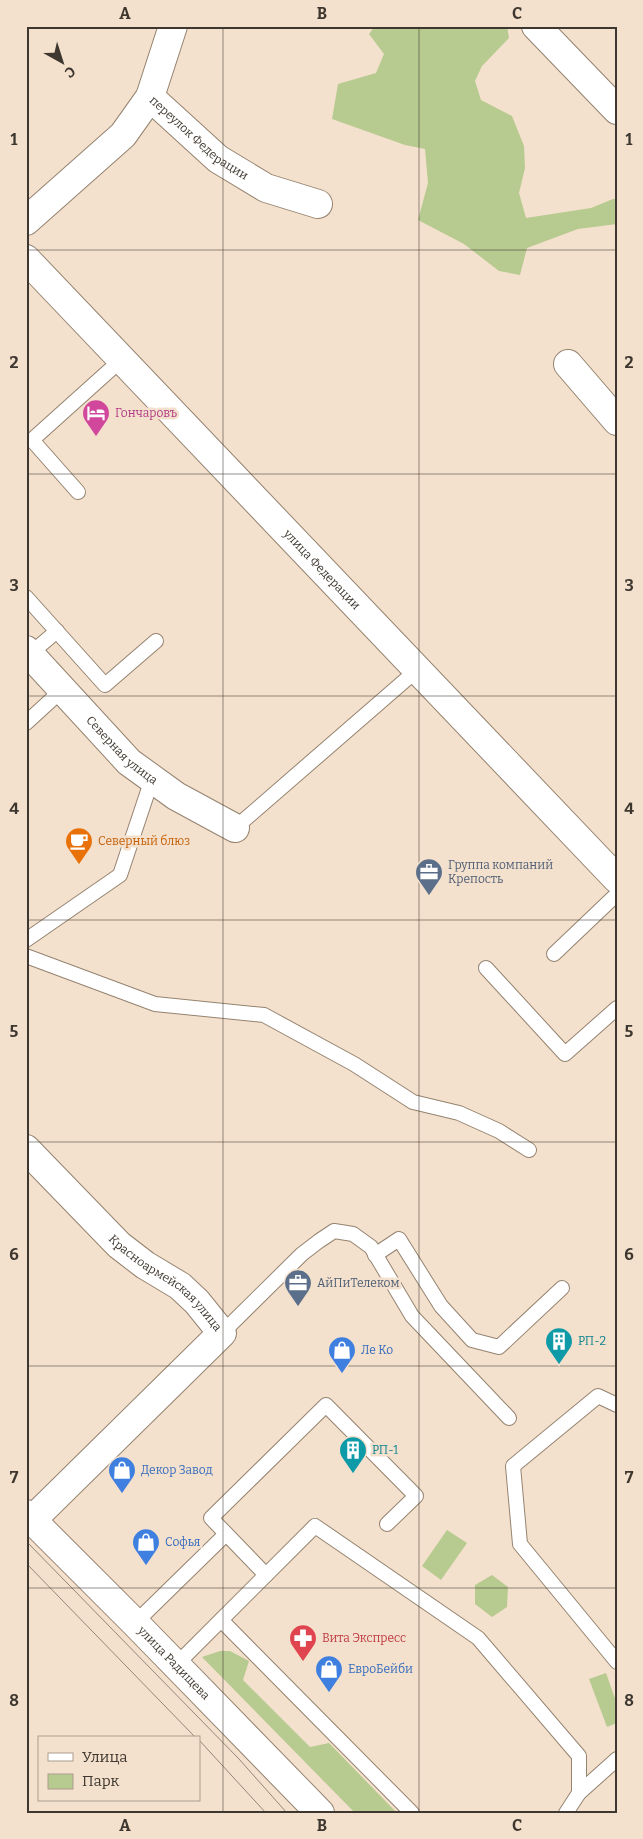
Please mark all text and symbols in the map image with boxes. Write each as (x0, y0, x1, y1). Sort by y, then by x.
text: A (119, 4, 131, 23)
text: B (317, 4, 327, 23)
text: C (512, 4, 522, 23)
north arrow (38, 38, 88, 88)
text: С (61, 62, 79, 81)
street label: переулок Федерации (147, 93, 251, 183)
text: 1 (11, 130, 18, 149)
text: 1 (626, 130, 633, 149)
text: 2 (9, 353, 19, 372)
text: 2 (624, 353, 634, 372)
hotel icon: Гончаровъ (81, 398, 111, 437)
place label: Гончаровъ (115, 406, 177, 420)
street label: улица Федерации (280, 526, 363, 612)
text: 3 (9, 576, 19, 595)
text: 3 (624, 576, 634, 595)
street label: Северная улица (83, 713, 161, 788)
text: 4 (9, 799, 19, 818)
text: 4 (624, 799, 634, 818)
cafe icon: Северный блюз (64, 826, 94, 865)
place label: Северный блюз (98, 834, 190, 848)
office icon: Группа компаний Крепость (414, 857, 444, 896)
place label: Группа компаний Крепость (448, 858, 553, 886)
text: 5 (10, 1022, 19, 1041)
text: 5 (625, 1022, 634, 1041)
street label: Красноармейская улица (106, 1232, 225, 1334)
text: 6 (9, 1245, 19, 1264)
text: 6 (624, 1245, 634, 1264)
office icon: АйПиТелеком (283, 1268, 313, 1307)
place label: АйПиТелеком (317, 1276, 400, 1290)
building icon: РП-2 (544, 1326, 574, 1365)
place label: РП-2 (578, 1334, 606, 1348)
shop icon: Ле Ко (327, 1335, 357, 1374)
place label: Ле Ко (361, 1343, 393, 1357)
building icon: РП-1 (338, 1435, 368, 1474)
place label: РП-1 (372, 1443, 398, 1457)
shop icon: Декор Завод (107, 1455, 137, 1494)
place label: Декор Завод (141, 1463, 213, 1477)
text: 7 (10, 1468, 19, 1487)
text: 7 (625, 1468, 634, 1487)
shop icon: Софья (131, 1527, 161, 1566)
place label: Софья (165, 1535, 201, 1549)
street label: улица Радищева (134, 1623, 213, 1703)
pharmacy icon: Вита Экспресс (288, 1623, 318, 1662)
place label: Вита Экспресс (322, 1631, 406, 1645)
shop icon: ЕвроБейби (314, 1654, 344, 1693)
place label: ЕвроБейби (348, 1662, 413, 1676)
text: 8 (9, 1691, 19, 1710)
text: 8 (624, 1691, 634, 1710)
legend (38, 1736, 200, 1802)
text: Улица (82, 1748, 128, 1766)
text: Парк (82, 1772, 120, 1790)
text: A (119, 1816, 131, 1835)
text: B (317, 1816, 327, 1835)
text: C (512, 1816, 522, 1835)

